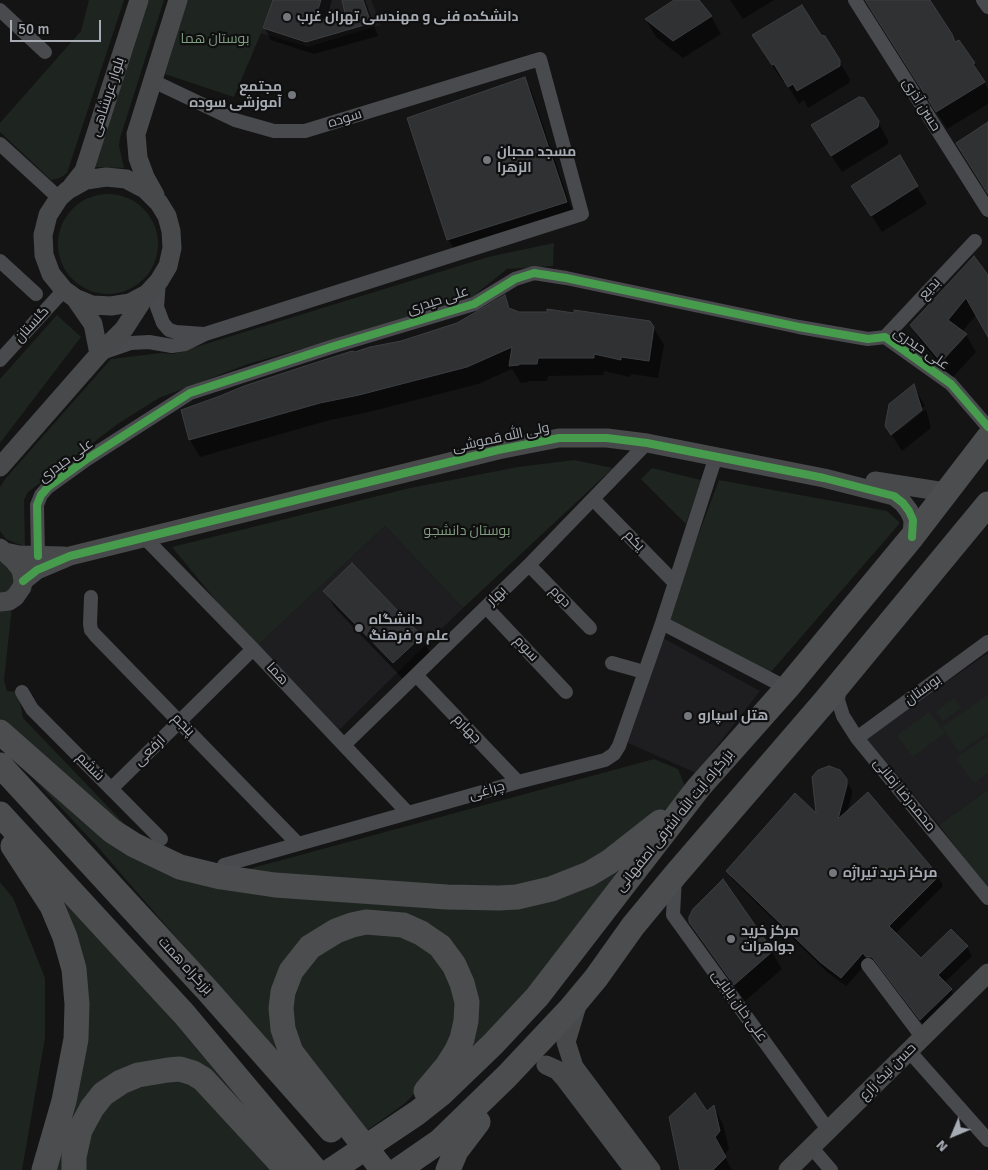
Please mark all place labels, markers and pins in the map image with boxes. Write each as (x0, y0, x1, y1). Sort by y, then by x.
place label: دانشکده فنی و مهندسی تهران غرب (297, 9, 518, 25)
marker: دانشکده فنی و مهندسی تهران غرب (281, 11, 293, 23)
place label: مجتمع آموزشی سوده (189, 79, 282, 111)
marker: مجتمع آموزشی سوده (286, 89, 298, 101)
place label: مسجد محبان الزهرا (497, 144, 576, 176)
marker: مسجد محبان الزهرا (481, 154, 493, 166)
place label: دانشگاه علم و فرهنگ (369, 612, 449, 644)
marker: دانشگاه علم و فرهنگ (353, 622, 365, 634)
place label: هتل اسپارو (698, 708, 768, 724)
marker: هتل اسپارو (682, 710, 694, 722)
place label: مرکز خرید تیراژه (843, 865, 937, 881)
marker: مرکز خرید تیراژه (827, 867, 839, 879)
place label: مرکز خرید جواهرات (741, 923, 799, 956)
marker: مرکز خرید جواهرات (725, 933, 737, 945)

